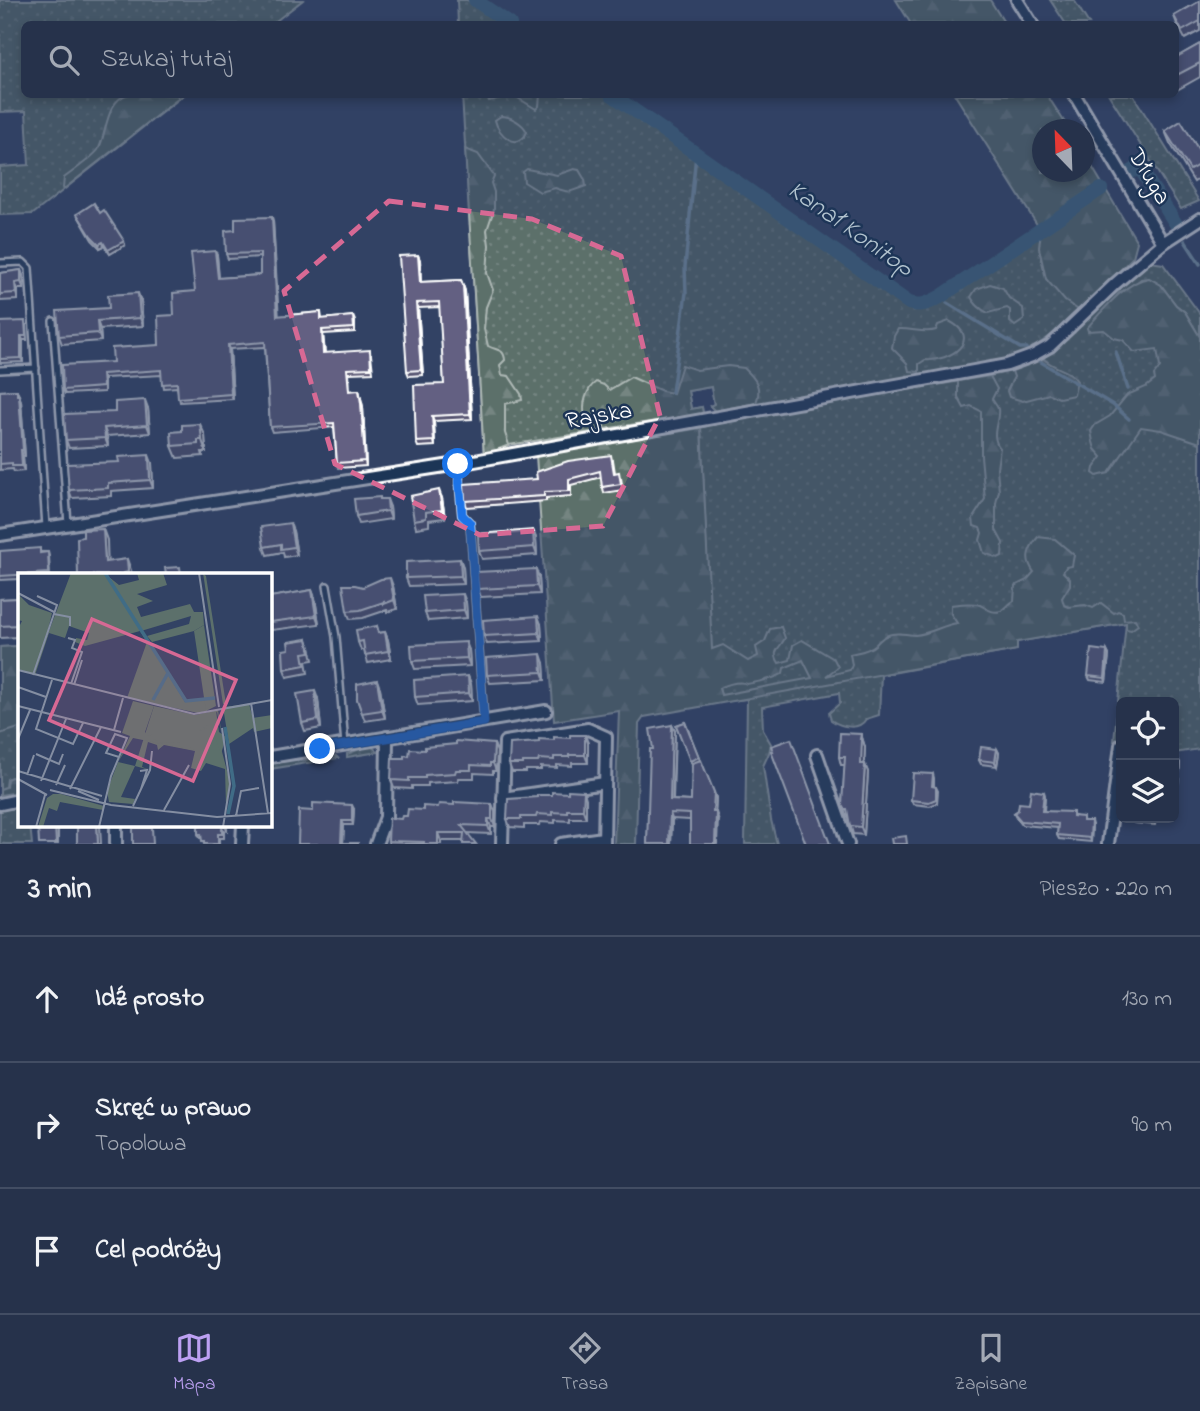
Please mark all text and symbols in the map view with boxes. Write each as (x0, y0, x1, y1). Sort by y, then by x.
search box (21, 21, 1179, 98)
icon: search (45, 41, 83, 79)
text: Szukaj tutaj (101, 41, 232, 79)
north arrow (1032, 119, 1095, 182)
street label: Długa (1117, 141, 1179, 212)
water label: Kanał Konitop (779, 173, 921, 288)
street label: Rajska (563, 394, 635, 440)
route start (442, 448, 473, 479)
inset map (18, 573, 271, 827)
map controls (1116, 697, 1179, 823)
button: locate (1116, 697, 1179, 760)
route end (304, 733, 335, 764)
button: layers (1116, 760, 1179, 823)
text: 3 min (28, 868, 91, 912)
text: Pieszo · 220 m (1040, 873, 1172, 906)
icon: ahead (28, 980, 66, 1018)
text: Idź prosto (95, 980, 204, 1018)
text: 130 m (1122, 983, 1172, 1016)
text: Skręć w prawo (95, 1090, 251, 1128)
icon: right (28, 1106, 66, 1144)
text: 90 m (1132, 1109, 1172, 1142)
text: Topolowa (95, 1128, 186, 1161)
icon: arrive (28, 1232, 66, 1270)
text: Cel podróży (95, 1232, 221, 1270)
tab: Mapa (173, 1329, 215, 1398)
tab: Trasa (561, 1329, 608, 1398)
tab: Zapisane (954, 1329, 1027, 1398)

